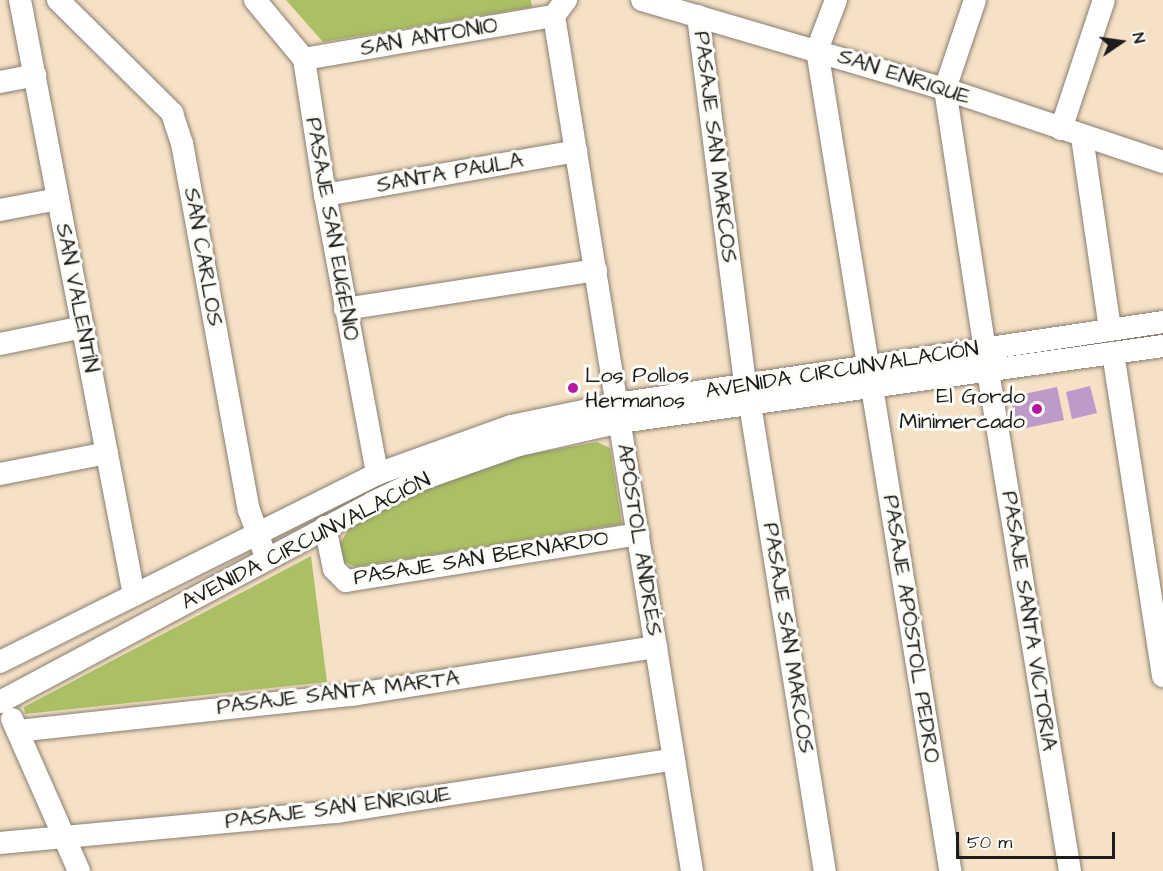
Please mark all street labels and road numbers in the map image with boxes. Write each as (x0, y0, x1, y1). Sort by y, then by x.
street label: SAN ANTONIO (358, 12, 500, 62)
street label: PASAJE SAN MARCOS (688, 30, 742, 264)
street label: SAN ENRIQUE (834, 43, 974, 111)
street label: PASAJE SAN EUGENIO (299, 115, 365, 343)
street label: SANTA PAULA (375, 147, 525, 199)
street label: SAN CARLOS (178, 186, 228, 328)
street label: SAN VALENTÍN (50, 221, 104, 375)
street label: AVENIDA CIRCUNVALACIÓN (704, 335, 980, 405)
street label: APÓSTOL ANDRÉS (611, 442, 667, 638)
street label: AVENIDA CIRCUNVALACIÓN (177, 467, 435, 615)
street label: PASAJE SANTA VICTORIA (995, 489, 1063, 753)
street label: PASAJE APÓSTOL PEDRO (877, 493, 945, 765)
street label: PASAJE SAN MARCOS (757, 521, 819, 755)
street label: PASAJE SAN BERNARDO (352, 525, 610, 591)
street label: PASAJE SANTA MARTA (215, 665, 461, 721)
street label: PASAJE SAN ENRIQUE (223, 781, 453, 835)

